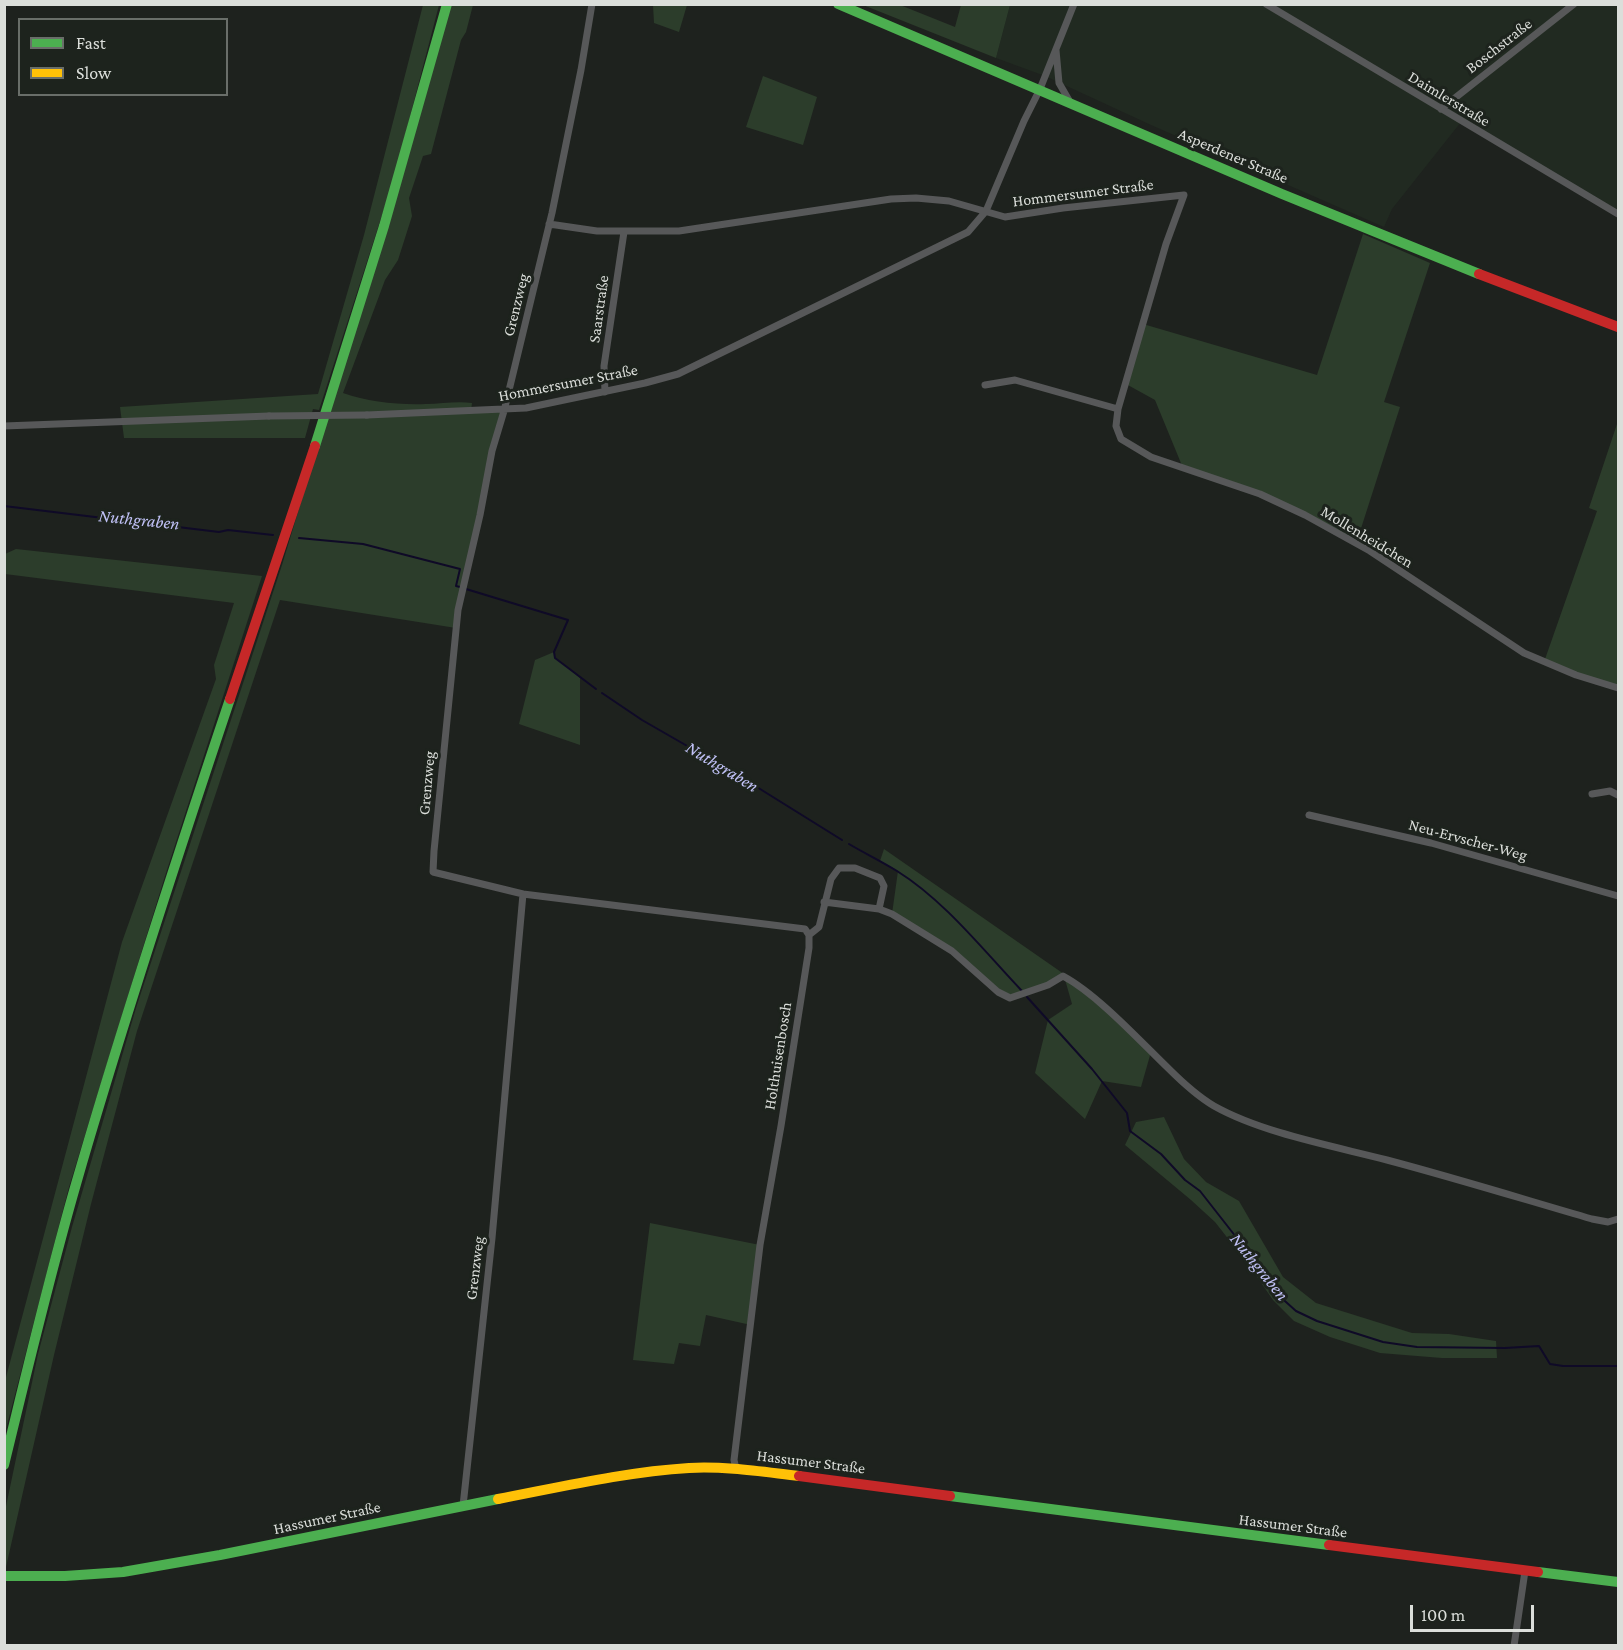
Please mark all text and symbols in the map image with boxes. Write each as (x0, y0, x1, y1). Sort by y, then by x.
street label: Boschstraße (1462, 14, 1536, 78)
legend (18, 18, 228, 96)
text: Fast (76, 33, 106, 53)
text: Slow (76, 63, 111, 83)
street label: Daimlerstraße (1405, 67, 1493, 131)
street label: Asperdener Straße (1175, 124, 1291, 188)
street label: Hommersumer Straße (1012, 175, 1154, 211)
street label: Grenzweg (499, 272, 533, 338)
street label: Saarstraße (585, 274, 613, 344)
street label: Hommersumer Straße (497, 360, 639, 406)
street label: Mollenheidchen (1317, 502, 1417, 572)
water label: Nuthgraben (98, 505, 180, 535)
water label: Nuthgraben (682, 737, 762, 797)
street label: Grenzweg (415, 750, 439, 816)
street label: Neu-Ervscher-Weg (1407, 815, 1529, 865)
street label: Holthuisenbosch (760, 1001, 796, 1111)
water label: Nuthgraben (1225, 1229, 1293, 1305)
street label: Grenzweg (462, 1235, 488, 1301)
street label: Hassumer Straße (756, 1446, 866, 1478)
street label: Hassumer Straße (272, 1497, 382, 1539)
street label: Hassumer Straße (1238, 1510, 1348, 1542)
scale bar (1413, 1593, 1538, 1631)
text: 100 m (1421, 1605, 1465, 1625)

